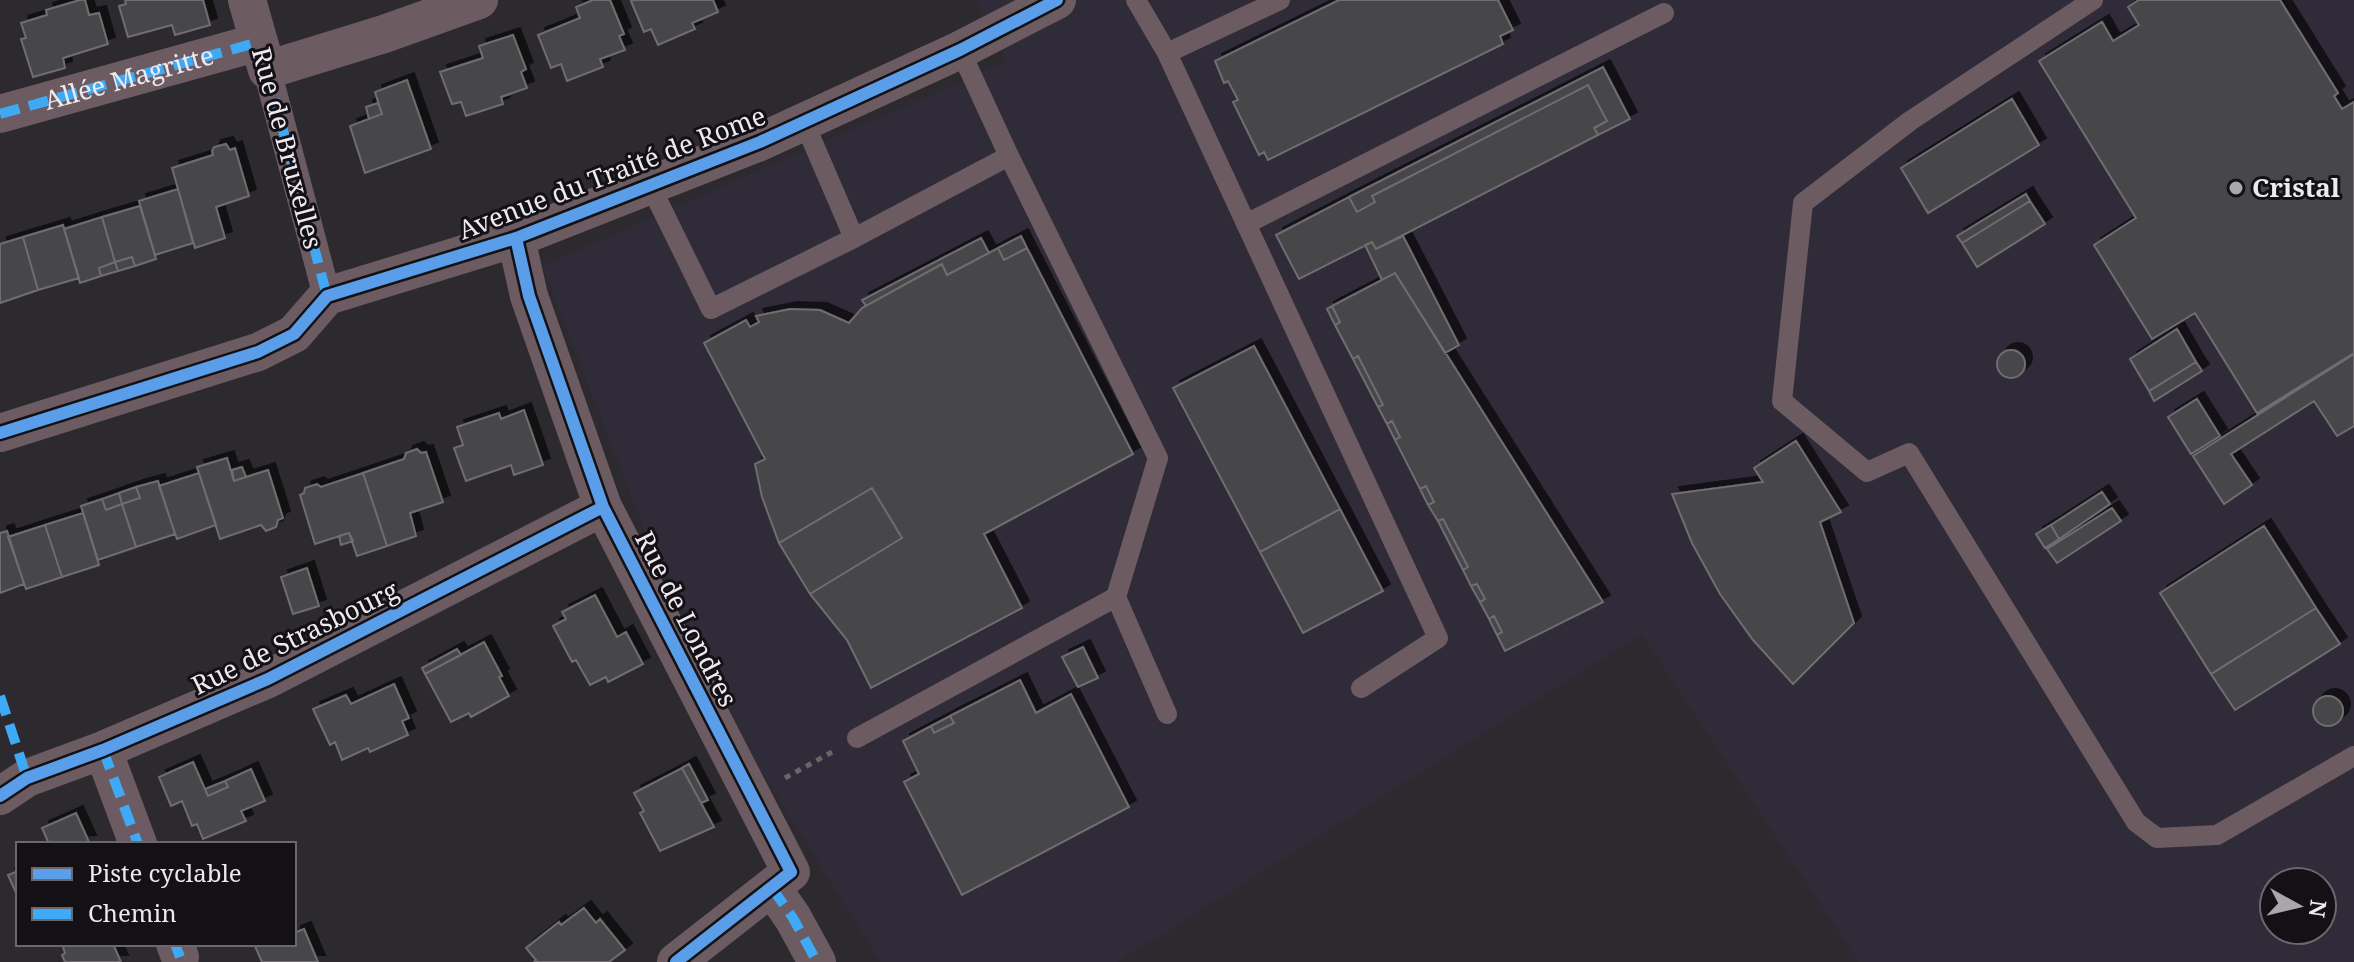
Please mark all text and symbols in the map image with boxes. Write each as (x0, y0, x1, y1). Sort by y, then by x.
street label: Allée Magritte (40, 36, 218, 118)
street label: Rue de Bruxelles (244, 43, 332, 253)
street label: Avenue du Traité de Rome (453, 97, 771, 247)
place label: Cristal (2252, 169, 2340, 205)
marker: Cristal (2227, 179, 2245, 197)
street label: Rue de Londres (627, 525, 747, 713)
street label: Rue de Strasbourg (185, 571, 404, 703)
legend (16, 842, 296, 946)
text: Piste cyclable (88, 856, 242, 889)
north arrow (2258, 866, 2338, 946)
text: Chemin (88, 896, 177, 929)
text: N (2303, 898, 2335, 920)

